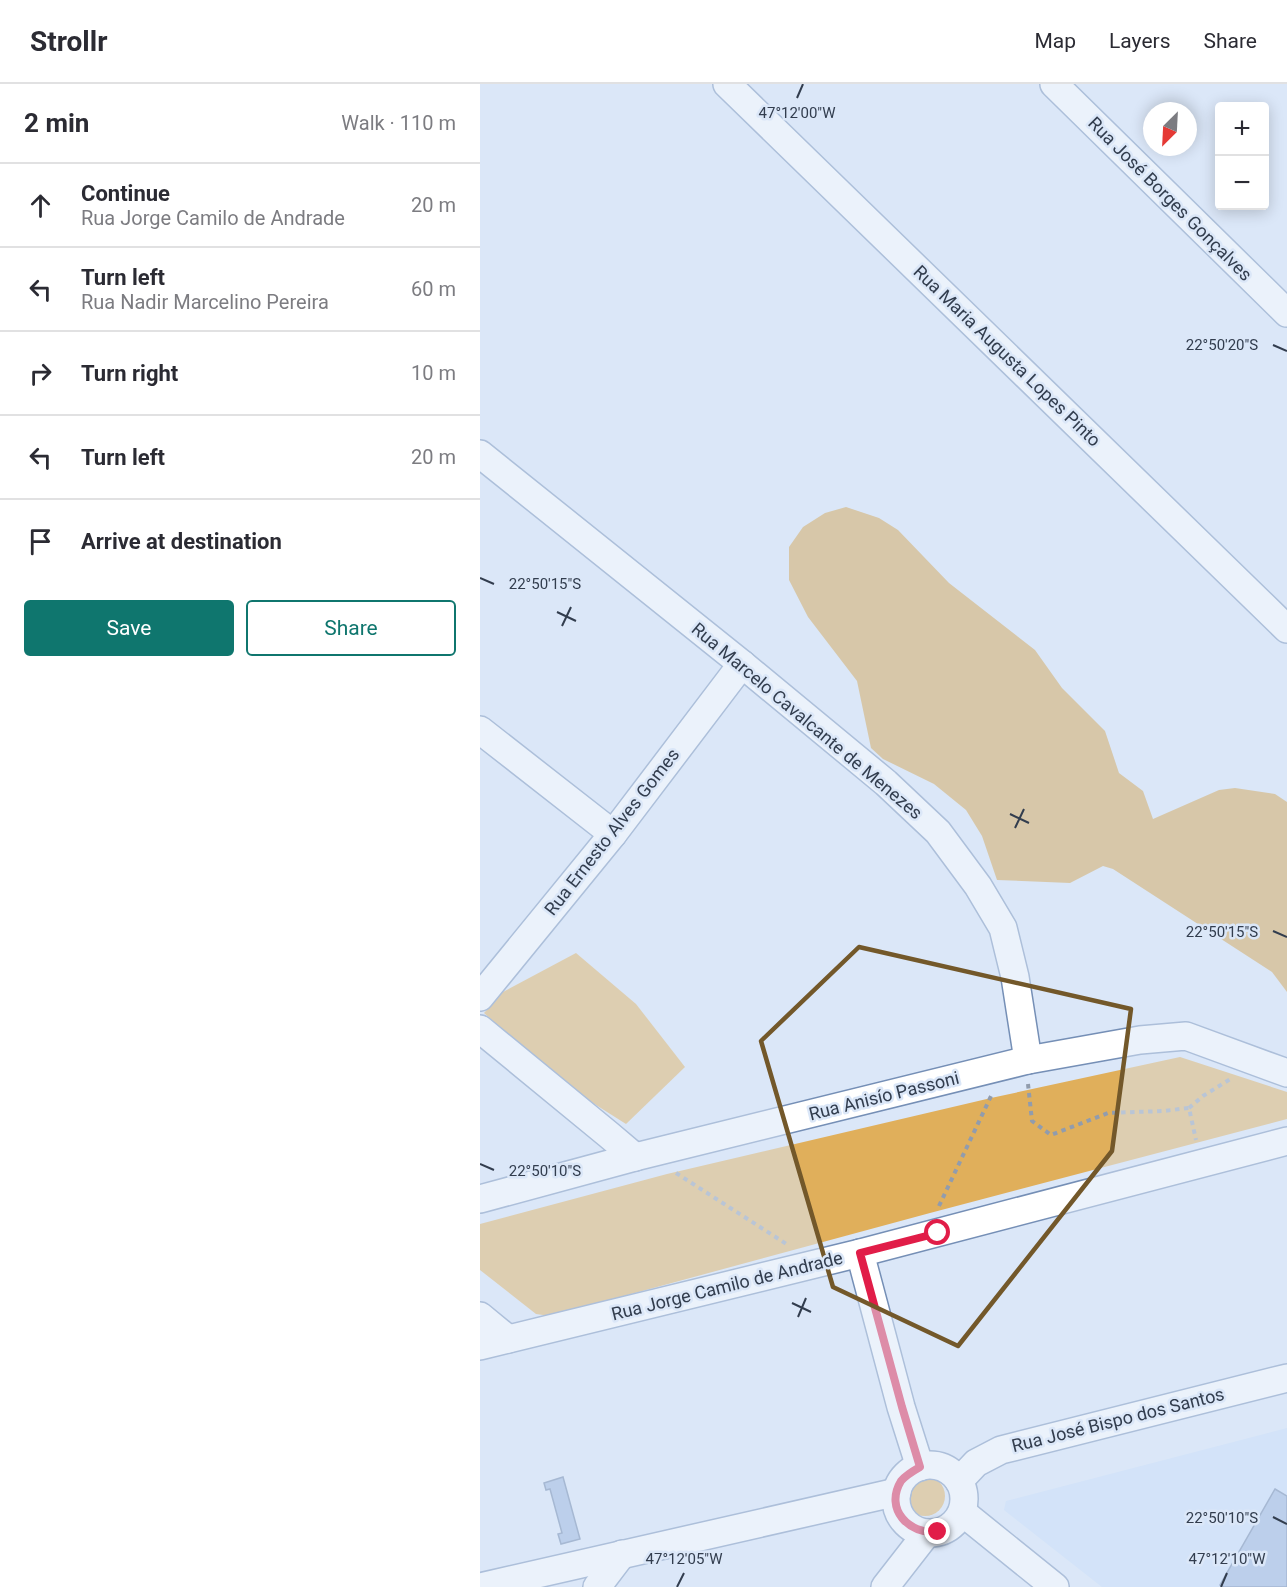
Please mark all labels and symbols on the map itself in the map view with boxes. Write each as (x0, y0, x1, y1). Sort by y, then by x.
north arrow (1143, 102, 1197, 156)
text: 47°12'00"W (759, 104, 835, 122)
street label: Rua José Borges Gonçalves (1084, 112, 1257, 285)
street label: Rua Maria Augusta Lopes Pinto (910, 261, 1105, 451)
text: 22°50'20"S (1186, 336, 1258, 354)
text: 22°50'15"S (509, 575, 581, 593)
street label: Rua Marcelo Cavalcante de Menezes (688, 618, 927, 823)
street label: Rua Ernesto Alves Gomes (540, 744, 683, 919)
text: 22°50'15"S (1186, 923, 1258, 941)
street label: Rua Anisío Passoni (807, 1067, 961, 1124)
text: 22°50'10"S (509, 1162, 581, 1180)
route start (924, 1219, 950, 1245)
street label: Rua Jorge Camilo de Andrade (609, 1247, 845, 1324)
street label: Rua José Bispo dos Santos (1009, 1383, 1226, 1456)
text: 22°50'10"S (1186, 1509, 1258, 1527)
route end (924, 1518, 950, 1544)
text: 47°12'05"W (646, 1550, 722, 1568)
text: 47°12'10"W (1189, 1550, 1265, 1568)

